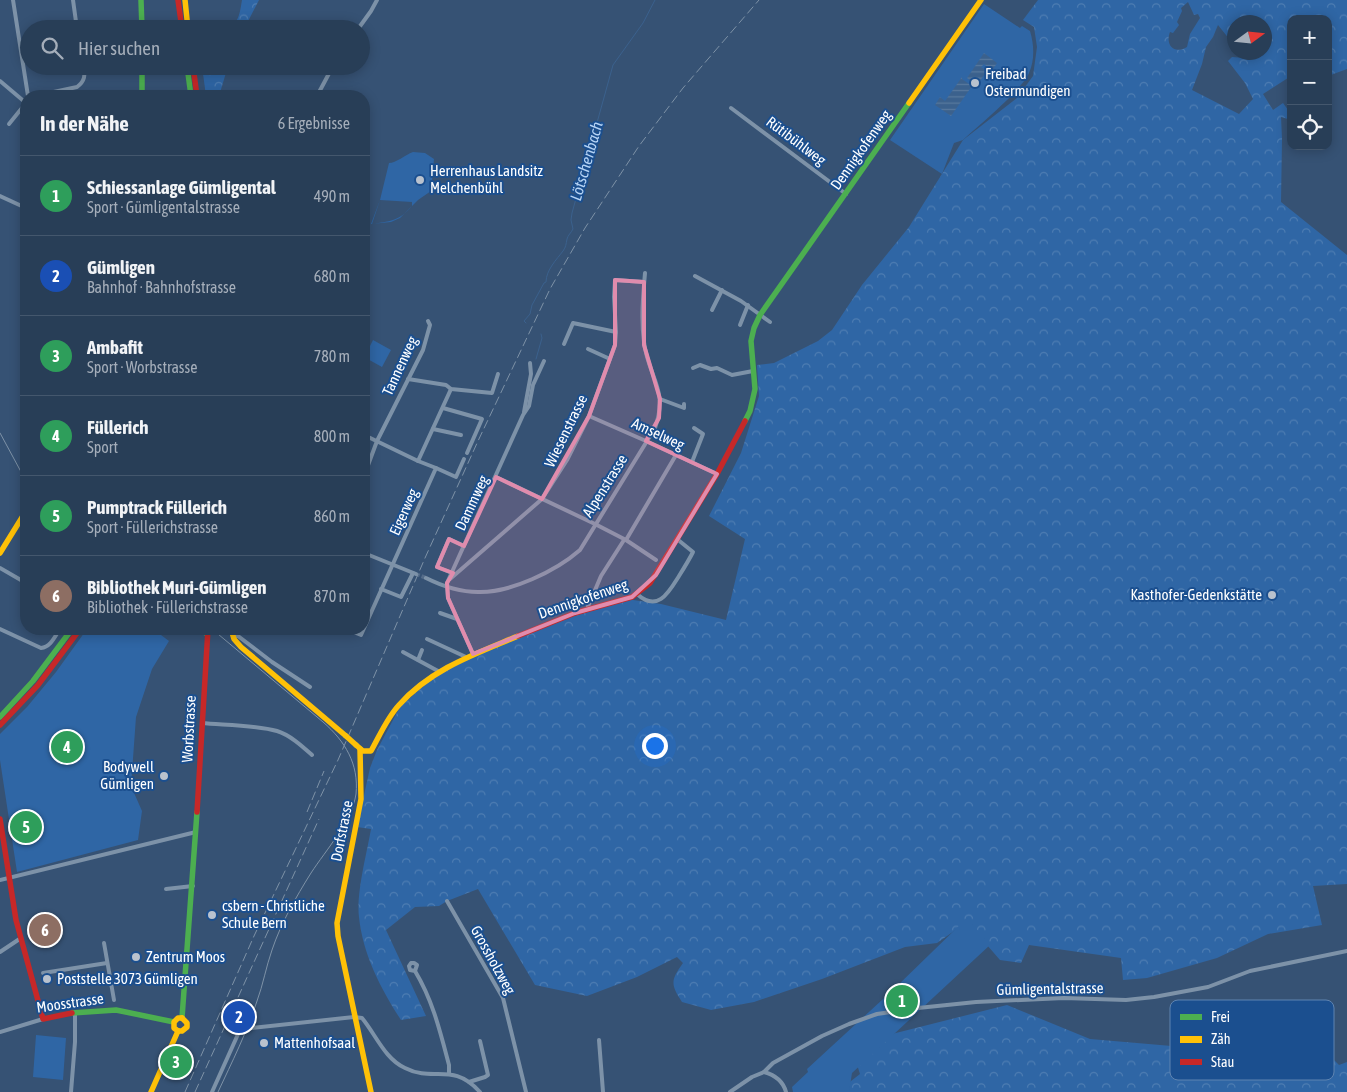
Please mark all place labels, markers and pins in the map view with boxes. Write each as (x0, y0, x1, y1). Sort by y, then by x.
place label: Freibad Ostermundigen (985, 65, 1071, 99)
marker: Freibad Ostermundigen (969, 77, 981, 89)
place label: Herrenhaus Landsitz Melchenbühl (430, 162, 544, 196)
marker: Herrenhaus Landsitz Melchenbühl (414, 174, 426, 186)
place label: Kasthofer-Gedenkstätte (1131, 586, 1262, 603)
marker: Kasthofer-Gedenkstätte (1266, 589, 1278, 601)
pin: 4 (51, 728, 83, 766)
place label: Bodywell Gümligen (100, 758, 154, 792)
marker: Bodywell Gümligen (158, 770, 170, 782)
pin: 5 (10, 808, 42, 846)
place label: csbern - Christliche Schule Bern (222, 897, 325, 931)
marker: csbern - Christliche Schule Bern (206, 909, 218, 921)
pin: 6 (29, 911, 61, 949)
place label: Zentrum Moos (146, 948, 225, 965)
marker: Zentrum Moos (130, 951, 142, 963)
place label: Poststelle 3073 Gümligen (57, 970, 198, 987)
marker: Poststelle 3073 Gümligen (41, 973, 53, 985)
pin: 1 (886, 982, 918, 1020)
pin: 2 (223, 998, 255, 1036)
place label: Mattenhofsaal (274, 1034, 355, 1051)
marker: Mattenhofsaal (258, 1037, 270, 1049)
pin: 3 (160, 1043, 192, 1081)

